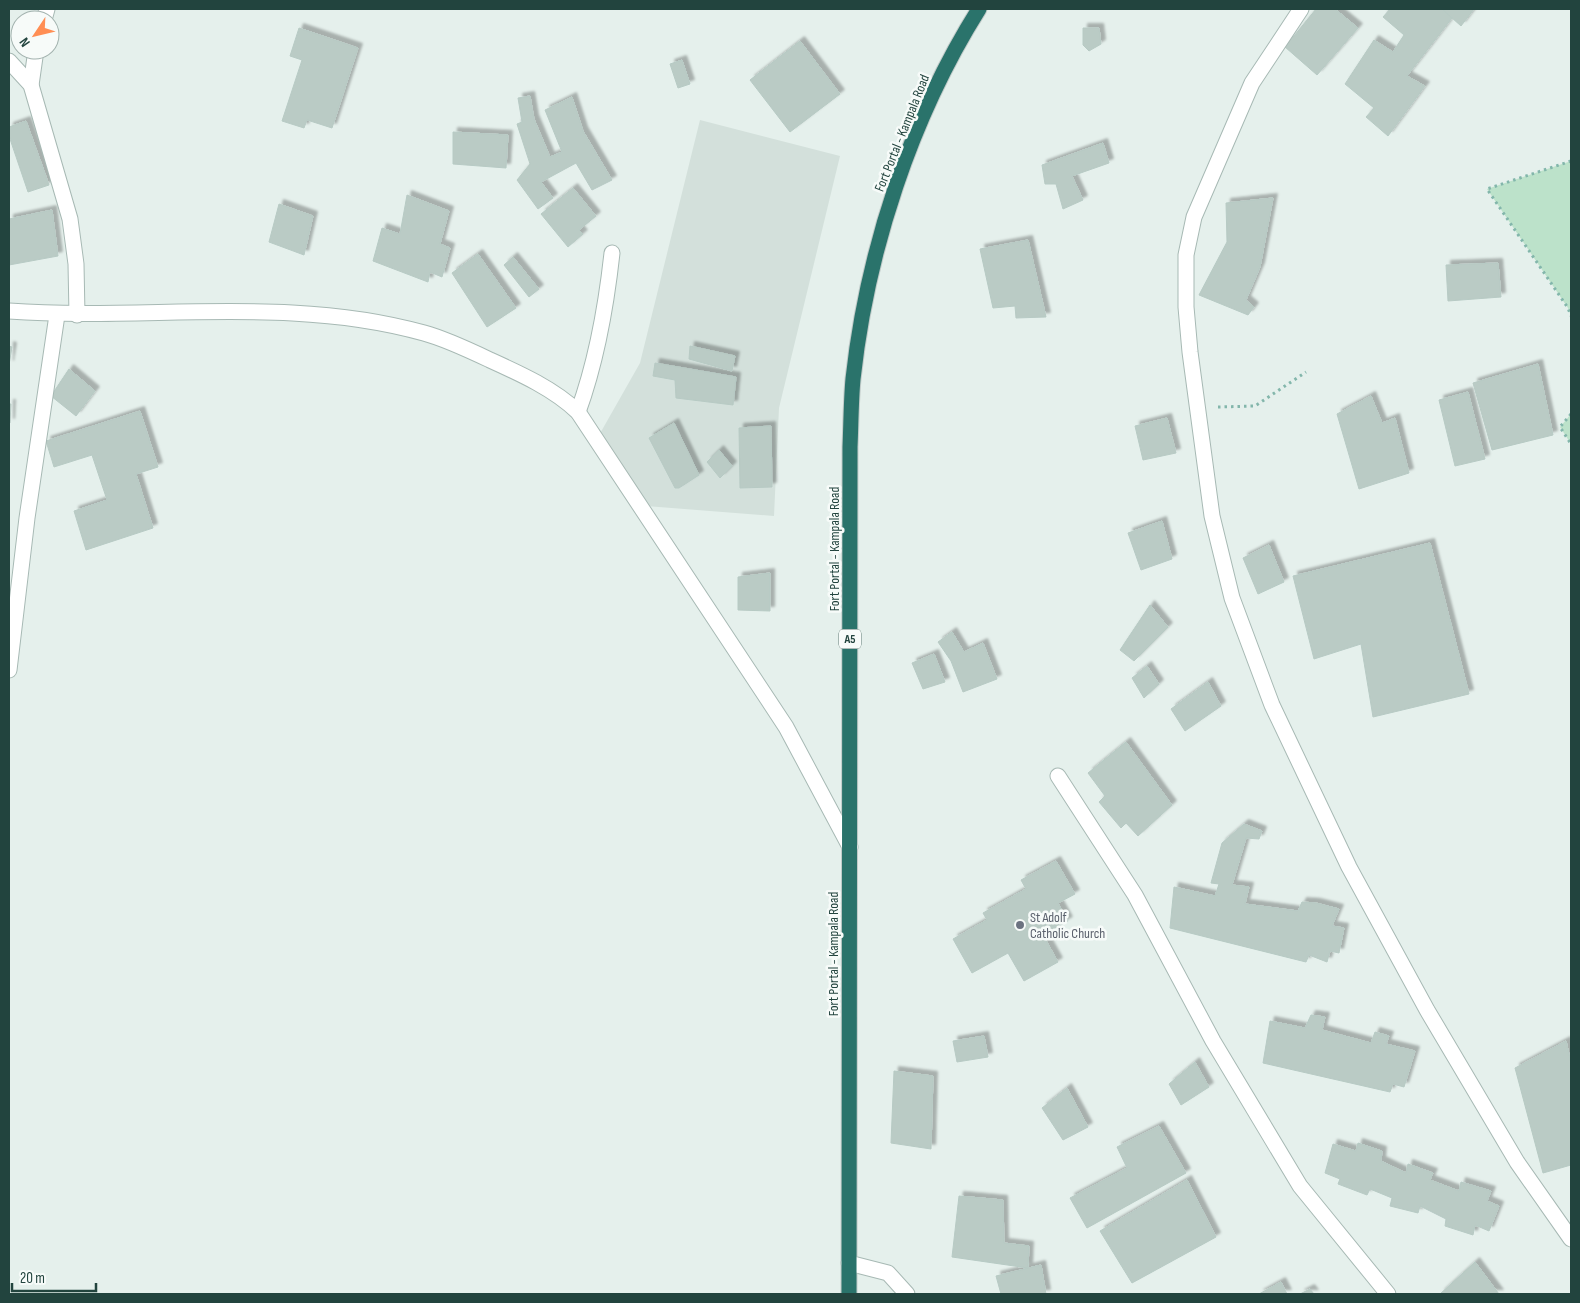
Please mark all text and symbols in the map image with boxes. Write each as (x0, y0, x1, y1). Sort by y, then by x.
north arrow (10, 10, 60, 60)
text: N (16, 34, 34, 50)
street label: Fort Portal - Kampala Road (871, 72, 933, 194)
street label: Fort Portal - Kampala Road (826, 487, 843, 611)
road number: A5 (839, 630, 861, 648)
street label: Fort Portal - Kampala Road (825, 892, 842, 1016)
place label: St Adolf Catholic Church (1030, 909, 1105, 942)
marker: St Adolf Catholic Church (1014, 919, 1026, 931)
scale bar (12, 1260, 96, 1292)
text: 20 m (20, 1269, 45, 1288)

